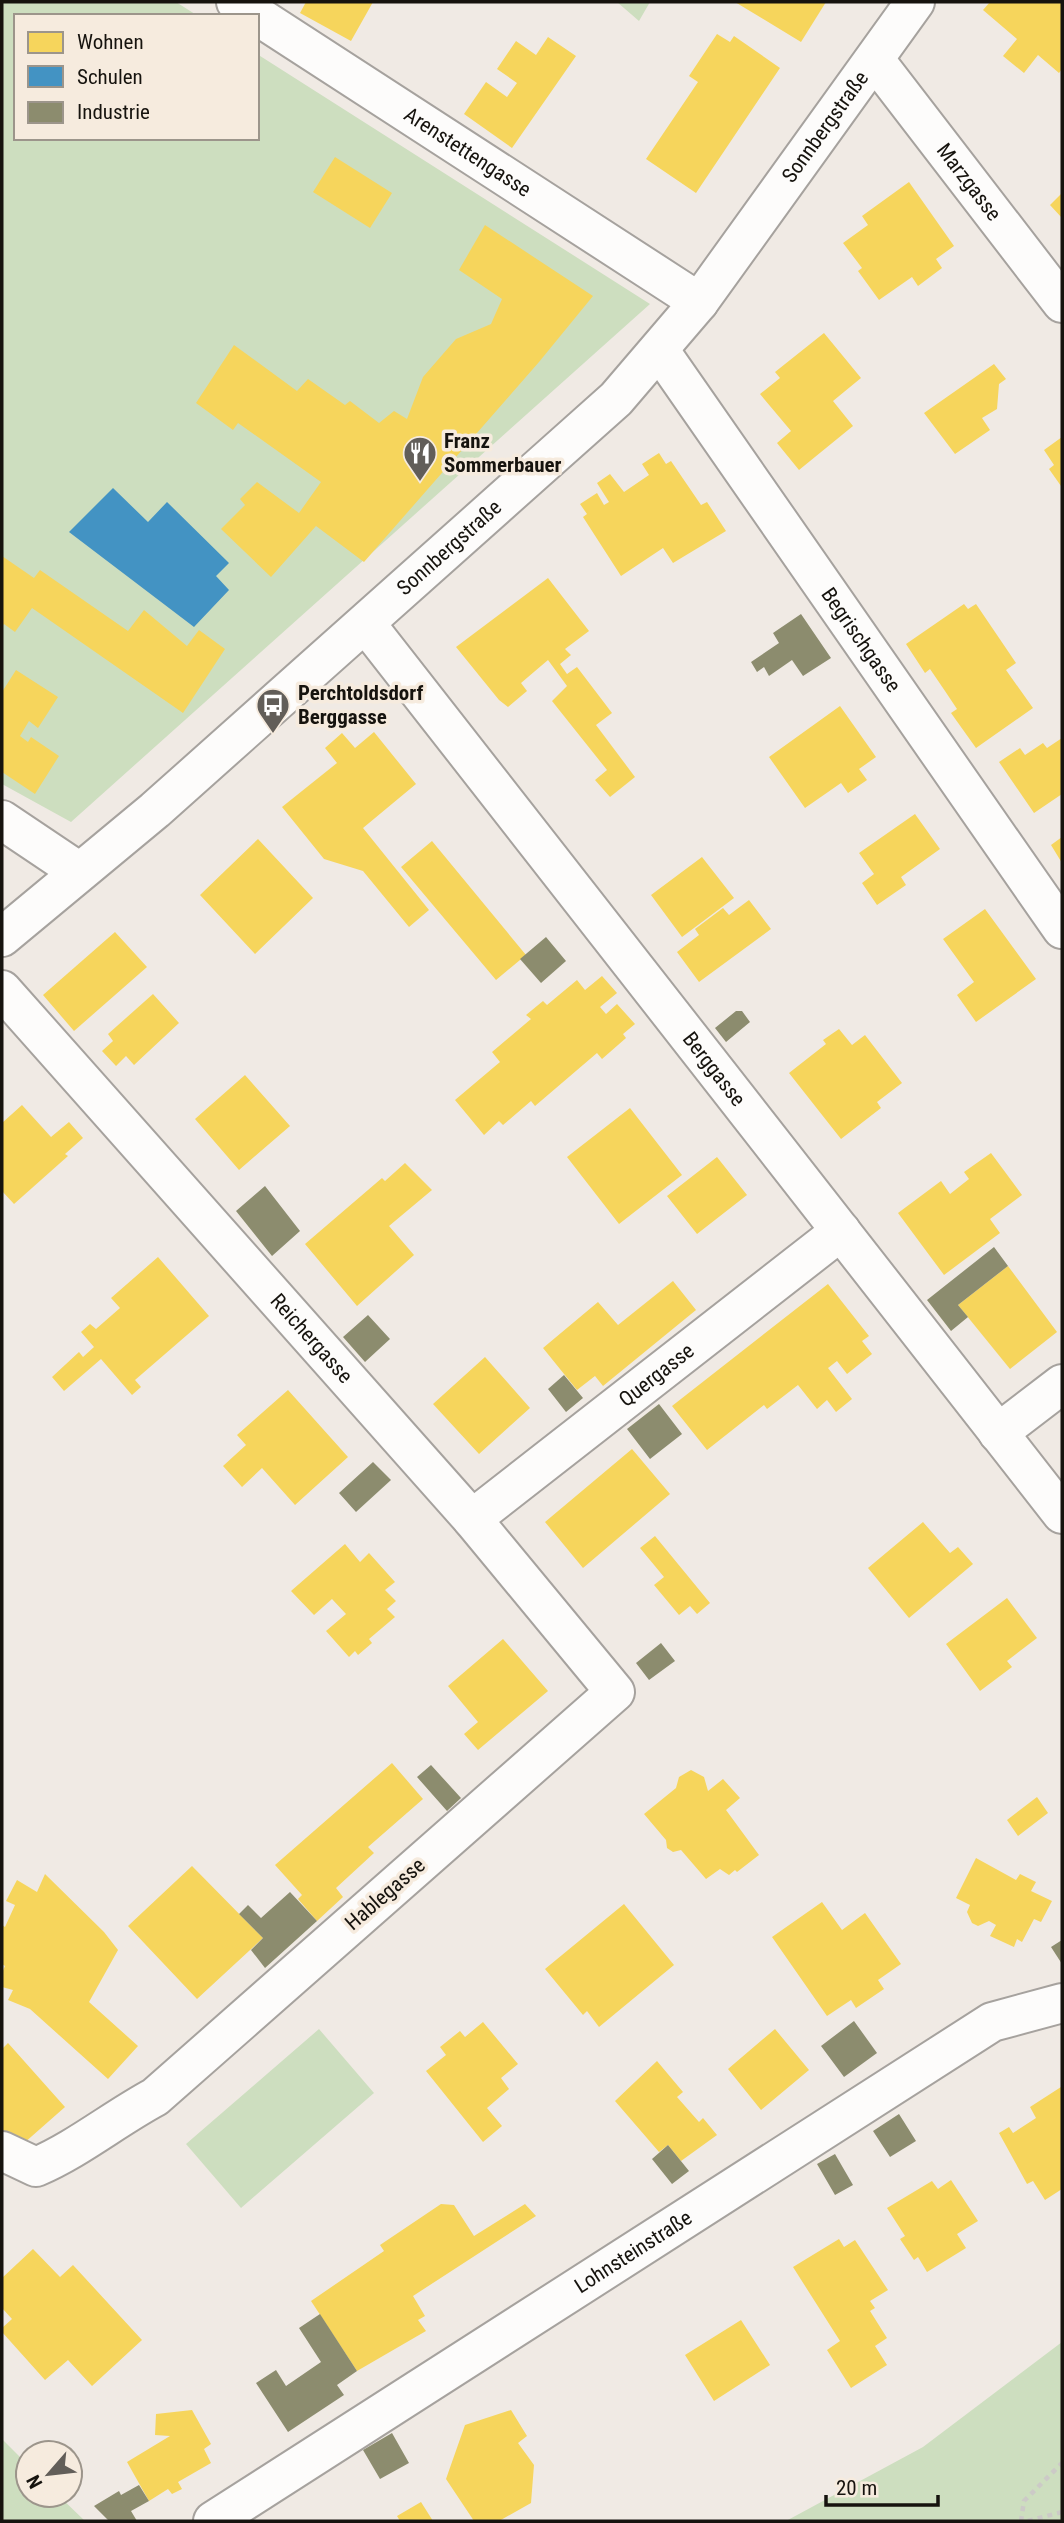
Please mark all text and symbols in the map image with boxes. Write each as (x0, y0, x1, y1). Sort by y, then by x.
legend (14, 14, 259, 140)
text: Wohnen (77, 30, 144, 54)
text: Schulen (77, 65, 143, 89)
street label: Sonnbergstraße (777, 66, 873, 187)
text: Industrie (77, 100, 150, 124)
street label: Arenstettengasse (400, 102, 535, 202)
street label: Marzgasse (932, 139, 1006, 225)
place label: Franz Sommerbauer (444, 429, 562, 477)
restaurant icon: Franz Sommerbauer (401, 434, 439, 483)
street label: Sonnbergstraße (392, 495, 506, 600)
street label: Begrischgasse (816, 583, 906, 697)
place label: Perchtoldsdorf Berggasse (298, 681, 423, 729)
bus stop icon: Perchtoldsdorf Berggasse (254, 686, 292, 735)
street label: Berggasse (678, 1027, 750, 1111)
street label: Reichergasse (266, 1289, 358, 1388)
street label: Quergasse (614, 1338, 699, 1412)
street label: Hablegasse (340, 1853, 430, 1935)
street label: Lohnsteinstraße (570, 2205, 696, 2298)
north arrow (14, 2439, 84, 2509)
scale bar (826, 2464, 938, 2508)
text: N (22, 2471, 47, 2492)
text: 20 m (836, 2476, 877, 2500)

